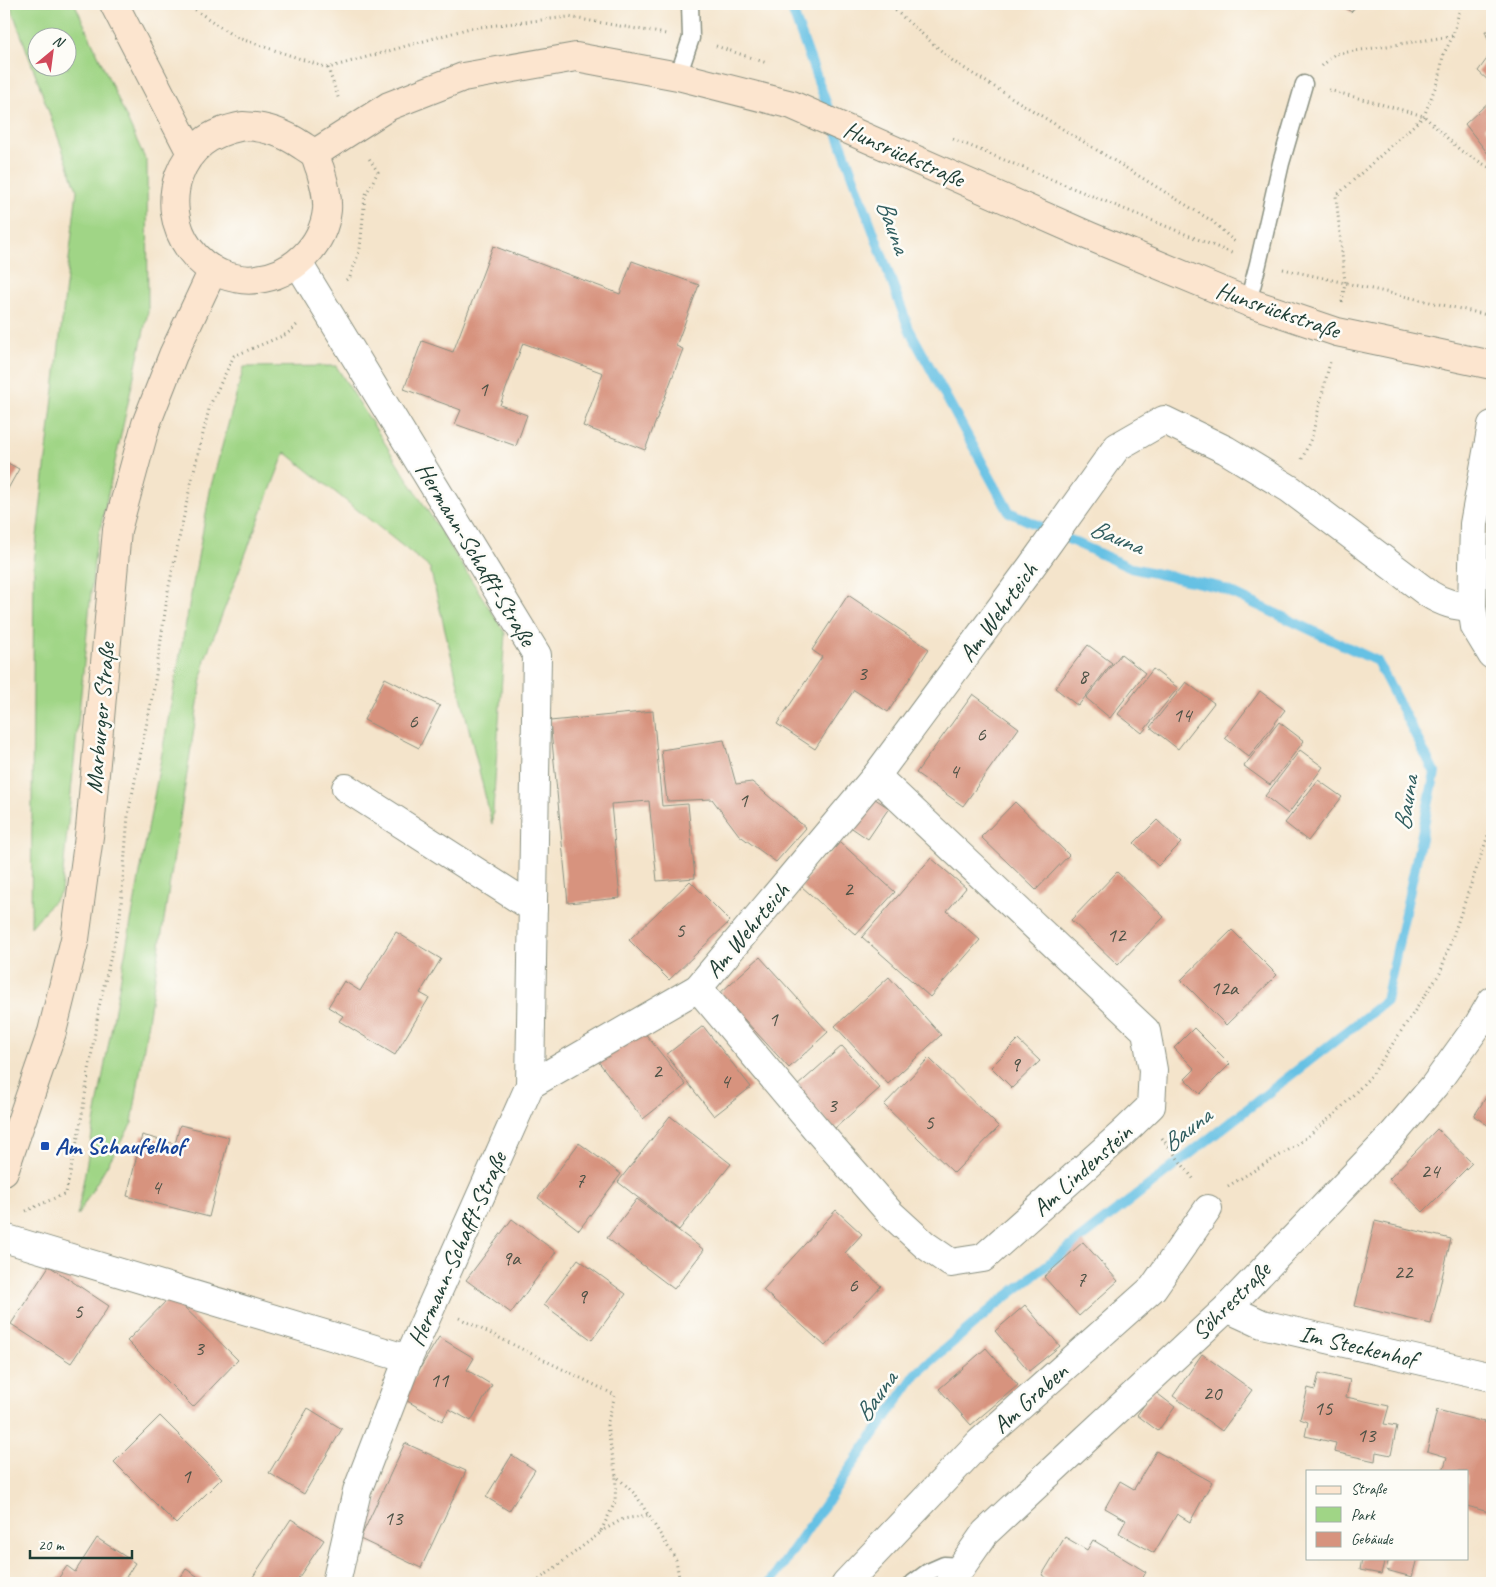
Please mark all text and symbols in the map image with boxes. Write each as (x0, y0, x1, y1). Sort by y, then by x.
north arrow (28, 28, 78, 78)
text: N (50, 32, 68, 52)
street label: Hunsrückstraße (839, 114, 971, 195)
water label: Bauna (869, 195, 918, 260)
street label: Hunsrückstraße (1212, 275, 1346, 346)
house number: 1 (478, 376, 489, 402)
street label: Hermann-Schafft-Straße (409, 457, 544, 653)
water label: Bauna (1085, 512, 1151, 563)
street label: Am Wehrteich (952, 555, 1045, 668)
street label: Marburger Straße (78, 639, 122, 795)
house number: 3 (857, 660, 868, 686)
house number: 8 (1078, 663, 1090, 689)
house number: 14 (1173, 702, 1194, 728)
house number: 6 (408, 708, 418, 734)
house number: 6 (976, 721, 986, 747)
house number: 4 (949, 758, 961, 784)
water label: Bauna (1386, 771, 1426, 833)
house number: 1 (738, 787, 749, 813)
street label: Am Wehrteich (698, 875, 796, 984)
house number: 2 (843, 876, 854, 902)
house number: 5 (675, 917, 686, 943)
house number: 12 (1107, 922, 1127, 948)
house number: 12a (1210, 975, 1240, 1001)
house number: 1 (768, 1006, 779, 1032)
house number: 9 (1010, 1051, 1021, 1077)
house number: 2 (652, 1058, 663, 1084)
house number: 4 (720, 1068, 732, 1094)
house number: 3 (827, 1092, 838, 1118)
water label: Bauna (1155, 1099, 1220, 1159)
house number: 5 (924, 1109, 935, 1135)
street label: Am Lindenstein (1026, 1116, 1139, 1223)
place label: Am Schaufelhof (55, 1131, 190, 1161)
marker: Am Schaufelhof (39, 1140, 51, 1152)
street label: Hermann-Schafft-Straße (401, 1145, 514, 1351)
house number: 24 (1421, 1158, 1442, 1184)
house number: 7 (575, 1167, 586, 1193)
house number: 4 (151, 1174, 163, 1200)
house number: 9a (502, 1245, 522, 1271)
street label: Söhrestraße (1185, 1254, 1278, 1347)
house number: 22 (1394, 1259, 1414, 1285)
house number: 7 (1076, 1266, 1087, 1292)
house number: 6 (848, 1272, 858, 1298)
house number: 9 (577, 1283, 588, 1309)
house number: 5 (73, 1298, 84, 1324)
street label: Im Steckenhof (1297, 1318, 1424, 1375)
house number: 3 (194, 1335, 205, 1361)
street label: Am Graben (986, 1356, 1075, 1440)
water label: Bauna (847, 1363, 906, 1428)
house number: 11 (430, 1367, 450, 1393)
house number: 20 (1203, 1380, 1223, 1406)
house number: 15 (1314, 1395, 1334, 1421)
house number: 13 (1357, 1422, 1377, 1448)
house number: 1 (181, 1463, 192, 1489)
legend (1306, 1470, 1468, 1560)
text: Straße (1351, 1480, 1387, 1499)
house number: 13 (384, 1505, 404, 1531)
text: Park (1351, 1506, 1376, 1525)
scale bar (30, 1527, 132, 1559)
text: Gebäude (1351, 1530, 1394, 1549)
text: 20 m (38, 1536, 65, 1555)

